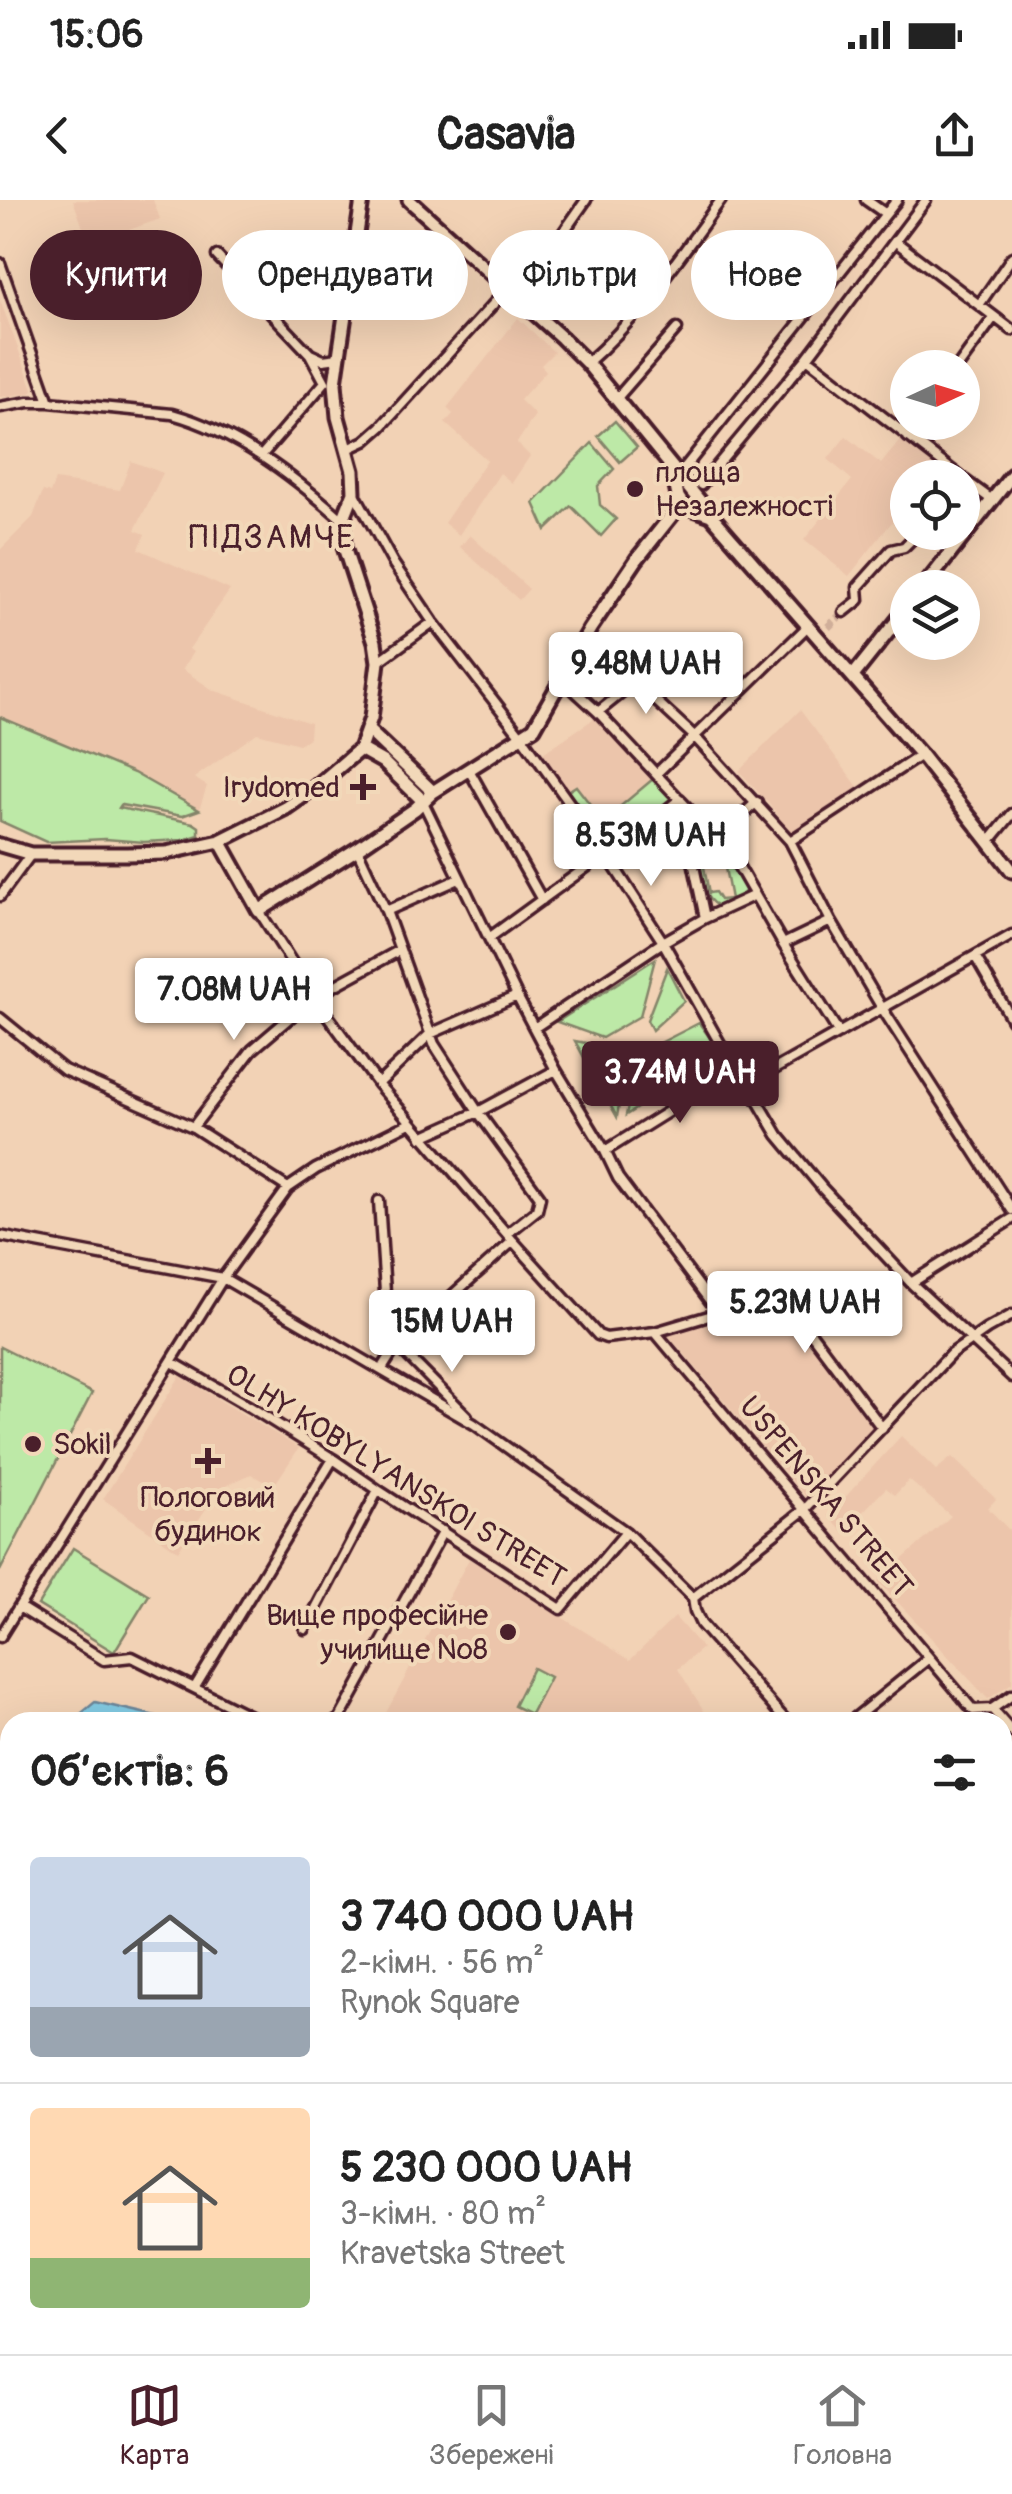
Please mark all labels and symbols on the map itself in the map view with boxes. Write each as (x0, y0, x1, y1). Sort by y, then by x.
north arrow (890, 350, 980, 440)
place label: площа Незалежності (655, 454, 833, 525)
marker: площа Незалежності (624, 478, 646, 500)
district label: ПІДЗАМЧЕ (189, 518, 355, 558)
pin: 9.48M UAH (532, 632, 760, 717)
place label: Irydomed (223, 769, 340, 806)
marker: Irydomed (350, 774, 376, 800)
pin: 8.53M UAH (537, 804, 765, 889)
pin: 7.08M UAH (120, 958, 348, 1043)
pin: 3.74M UAH (566, 1041, 794, 1126)
pin: 5.23M UAH (691, 1271, 919, 1356)
pin: 15M UAH (360, 1290, 544, 1375)
street label: OLHY KOBYLYANSKOI STREET (219, 1356, 573, 1596)
street label: USPENSKA STREET (731, 1389, 921, 1605)
place label: Sokil (53, 1426, 112, 1463)
marker: Sokil (22, 1433, 44, 1455)
marker: Пологовий будинок (195, 1448, 221, 1474)
place label: Пологовий будинок (141, 1479, 275, 1550)
place label: Вище професійне училище №8 (266, 1597, 488, 1668)
marker: Вище професійне училище №8 (497, 1621, 519, 1643)

